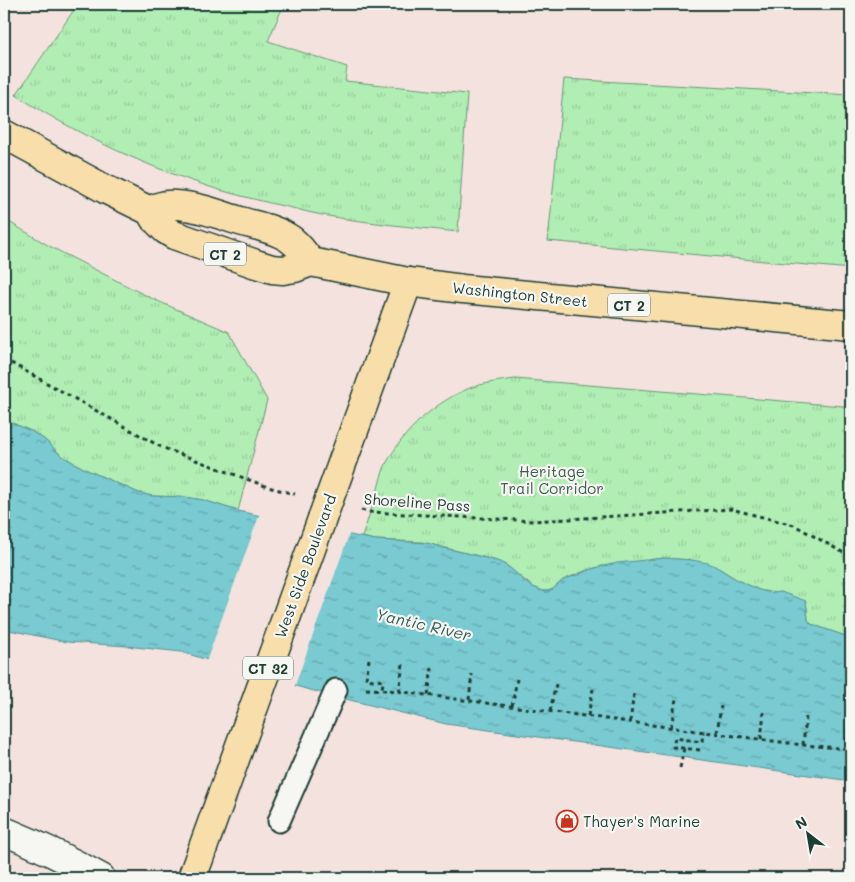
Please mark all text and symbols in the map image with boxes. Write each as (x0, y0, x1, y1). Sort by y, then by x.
road number: CT 2 (204, 242, 246, 266)
street label: Washington Street (451, 277, 589, 311)
road number: CT 2 (608, 294, 650, 316)
park label: Heritage Trail Corridor (500, 461, 604, 498)
street label: Shoreline Pass (363, 488, 471, 516)
street label: West Side Boulevard (270, 491, 340, 641)
water label: Yantic River (374, 603, 474, 645)
road number: CT 32 (243, 656, 293, 680)
shop icon: Thayer's Marine (555, 809, 579, 833)
north arrow (782, 810, 832, 860)
place label: Thayer's Marine (583, 811, 700, 831)
text: N (792, 812, 811, 833)

